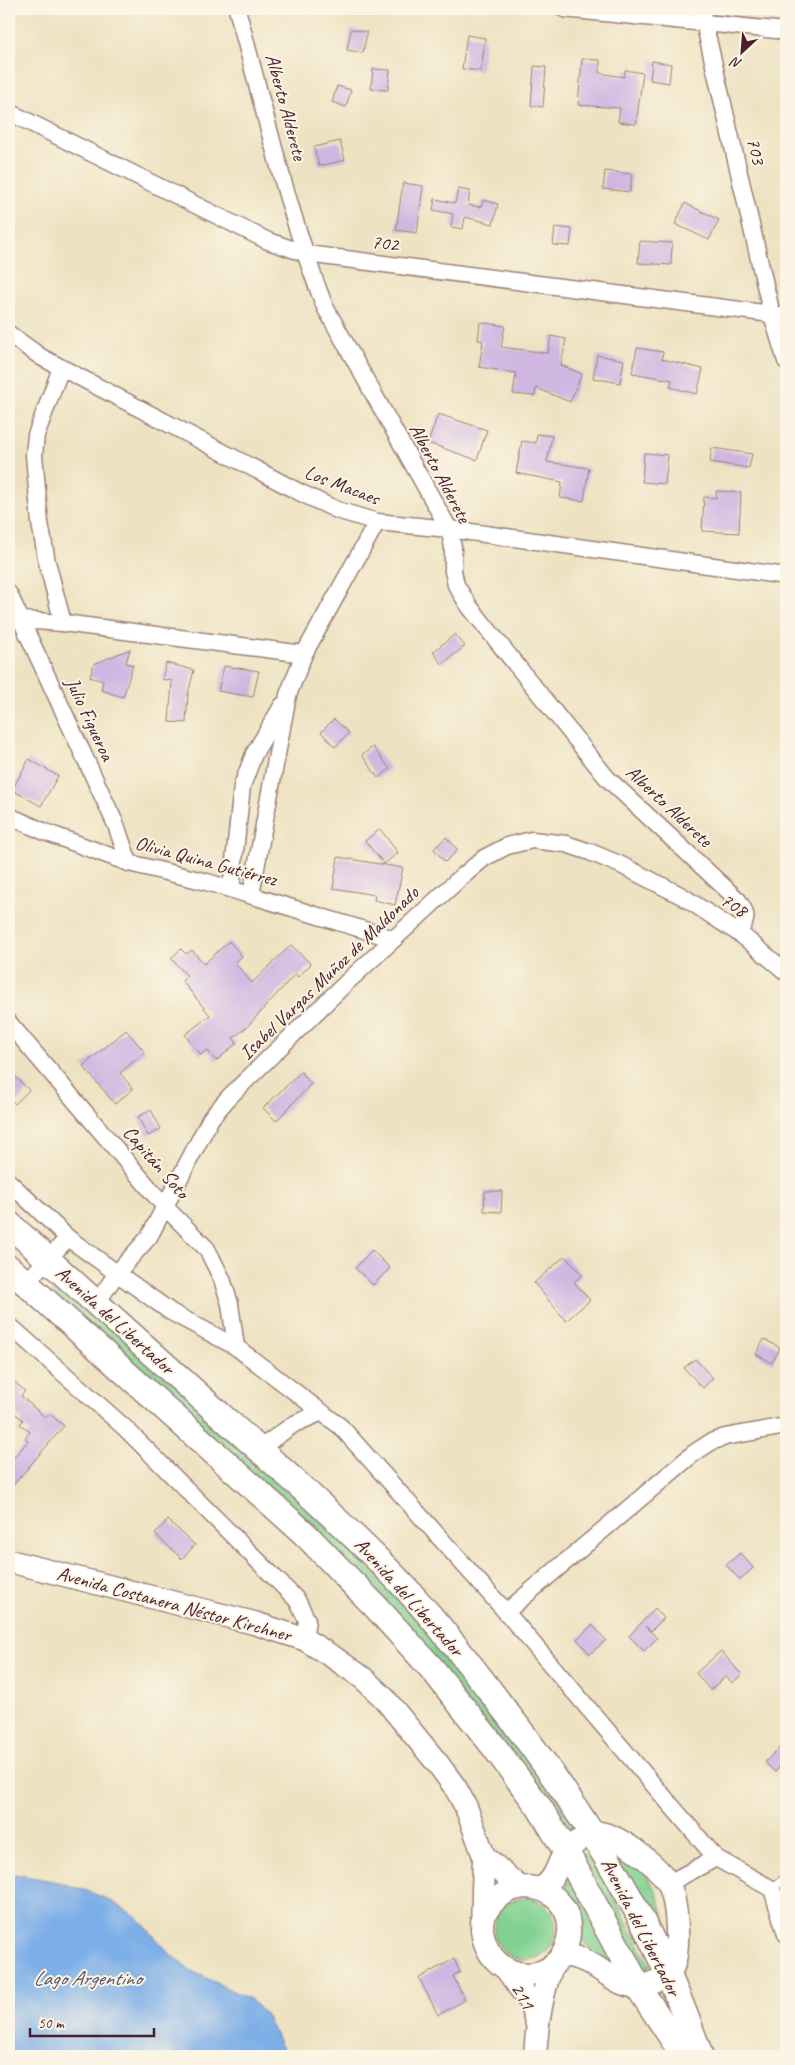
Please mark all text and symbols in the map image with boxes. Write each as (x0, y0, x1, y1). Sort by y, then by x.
north arrow (718, 28, 768, 78)
street label: Alberto Alderete (260, 51, 313, 164)
text: N (727, 53, 744, 73)
street label: 703 (741, 135, 772, 169)
street label: 702 (370, 229, 402, 257)
street label: Alberto Alderete (403, 419, 477, 528)
street label: Los Macaes (301, 459, 385, 511)
street label: Julio Figueroa (60, 673, 121, 766)
street label: Alberto Alderete (621, 760, 718, 853)
street label: Olivia Quina Gutiérrez (133, 830, 281, 892)
street label: Isabel Vargas Muñoz de Maldonado (234, 880, 425, 1065)
street label: 708 (716, 887, 754, 924)
street label: Capitán Soto (117, 1120, 196, 1205)
street label: Avenida del Libertador (50, 1260, 181, 1381)
street label: Avenida del Libertador (349, 1532, 470, 1663)
street label: Avenida Costanera Néstor Kirchner (54, 1561, 296, 1648)
street label: Avenida del Libertador (595, 1854, 687, 2002)
water label: Lago Argentino (33, 1965, 144, 1991)
street label: 211 (505, 1978, 541, 2015)
scale bar (30, 2005, 154, 2037)
text: 50 m (38, 2014, 65, 2033)

